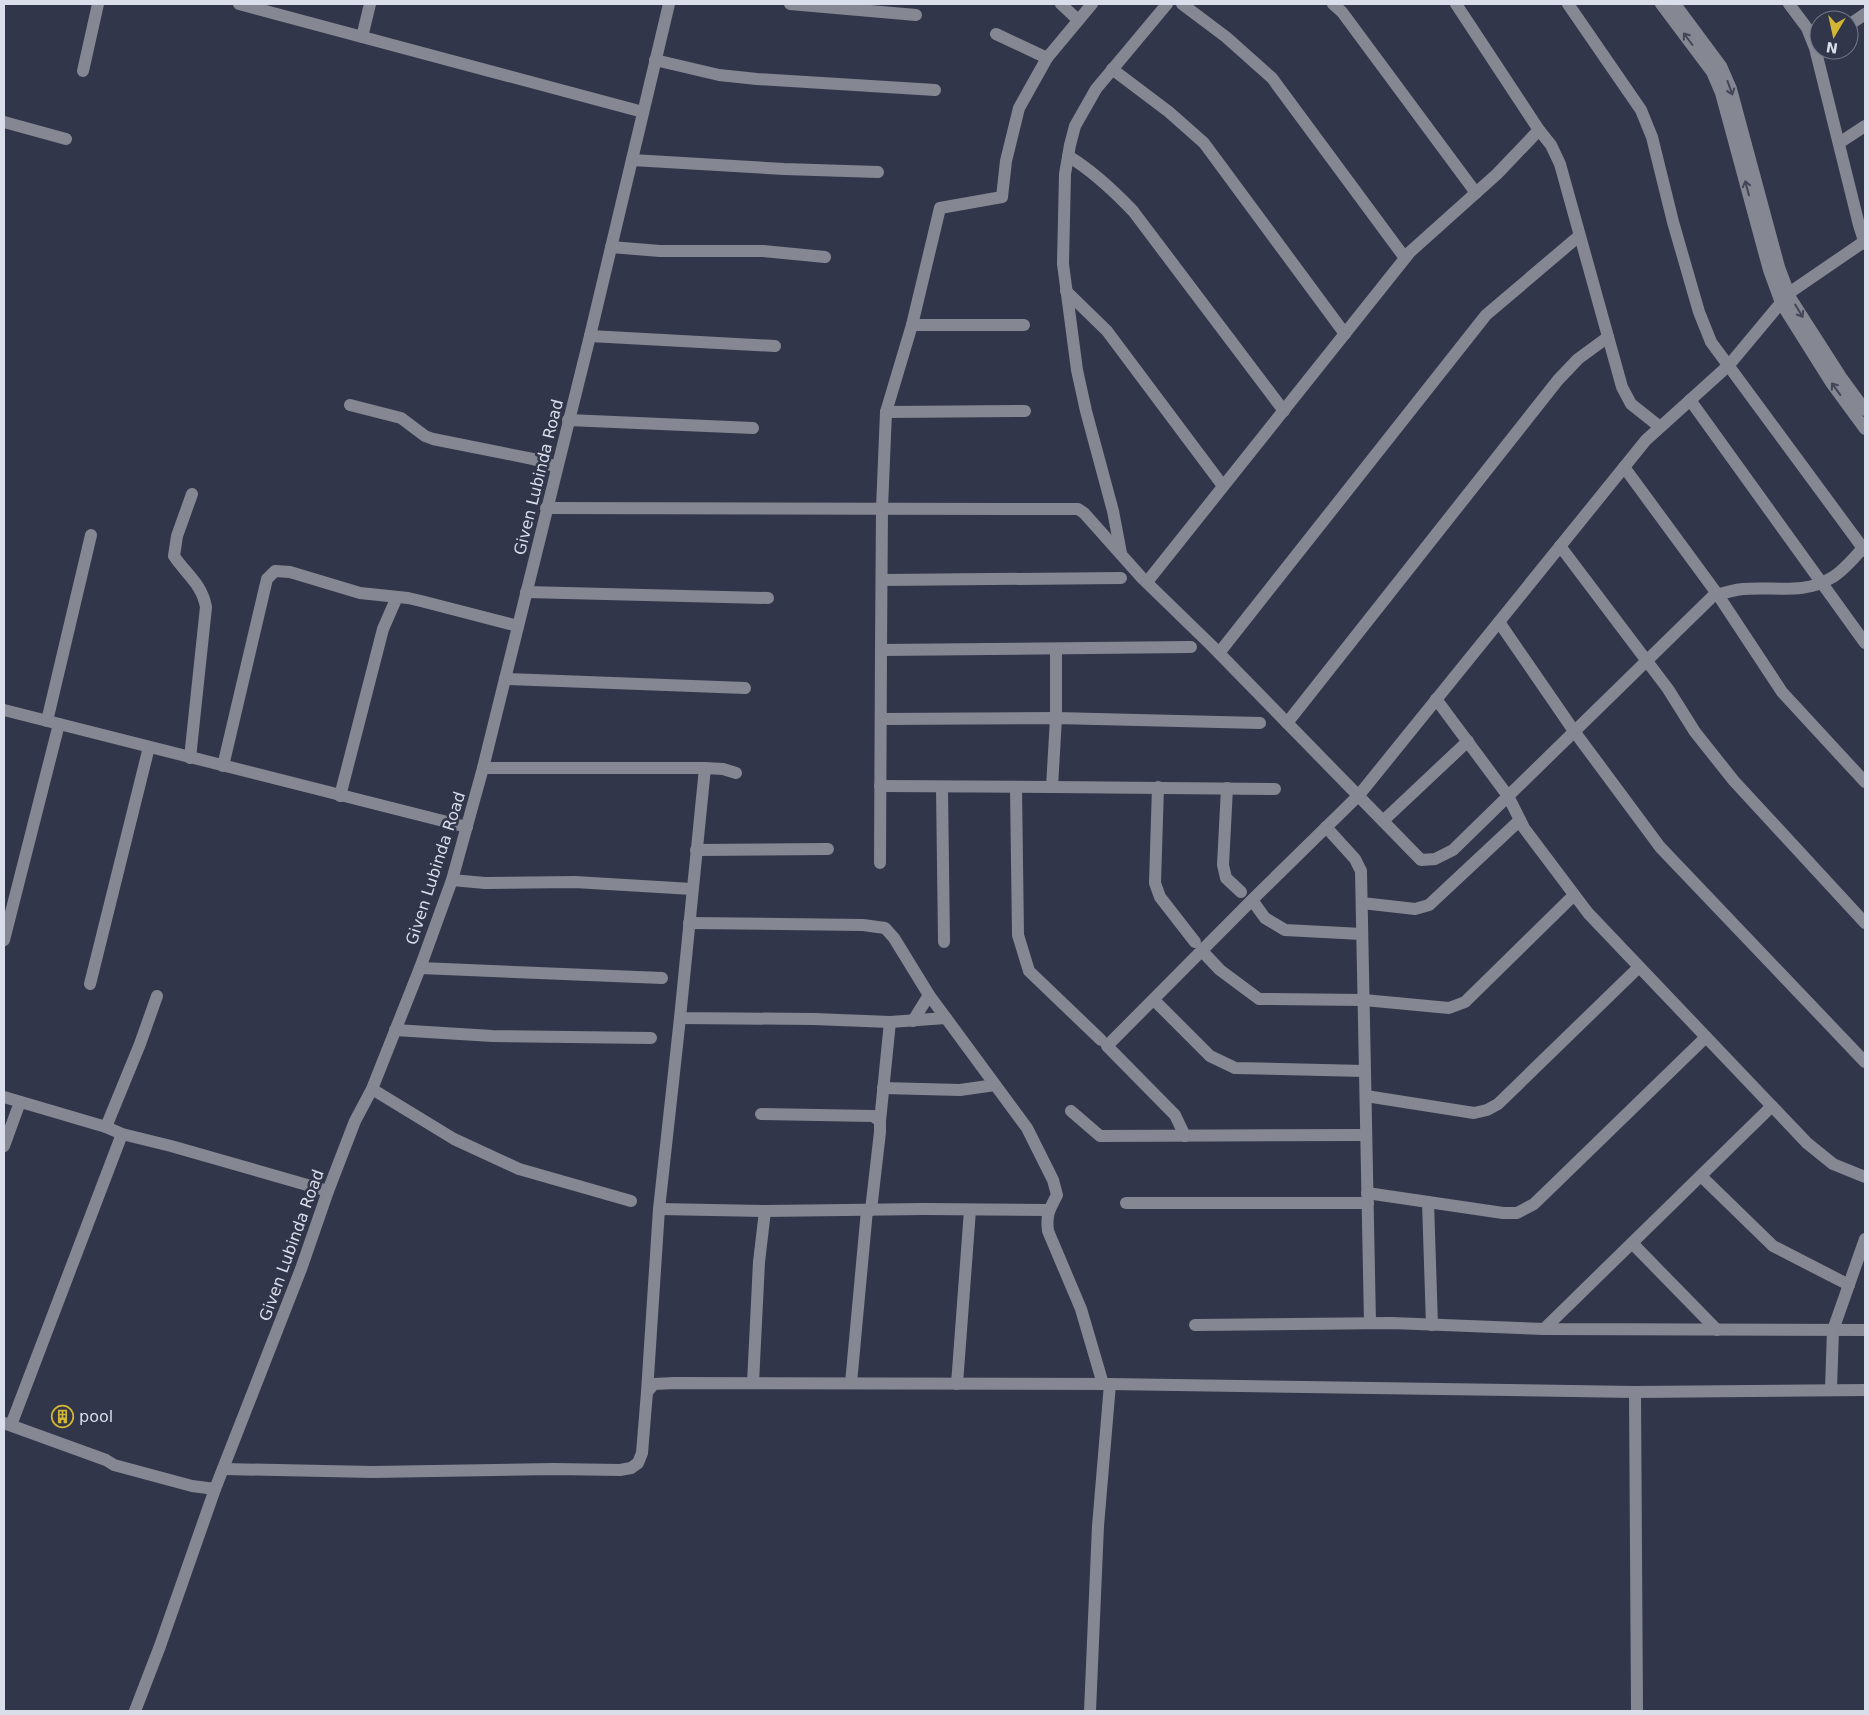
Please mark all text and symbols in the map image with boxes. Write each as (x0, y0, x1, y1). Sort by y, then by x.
north arrow (1809, 10, 1859, 60)
one-way arrow (1682, 33, 1693, 46)
text: N (1825, 39, 1839, 57)
one-way arrow (1726, 80, 1735, 95)
one-way arrow (1742, 180, 1752, 196)
one-way arrow (1794, 303, 1804, 317)
one-way arrow (1831, 383, 1842, 396)
street label: Given Lubinda Road (510, 397, 567, 557)
street label: Given Lubinda Road (402, 789, 469, 947)
street label: Given Lubinda Road (255, 1167, 328, 1324)
building icon: pool (51, 1404, 75, 1428)
place label: pool (79, 1407, 113, 1426)

